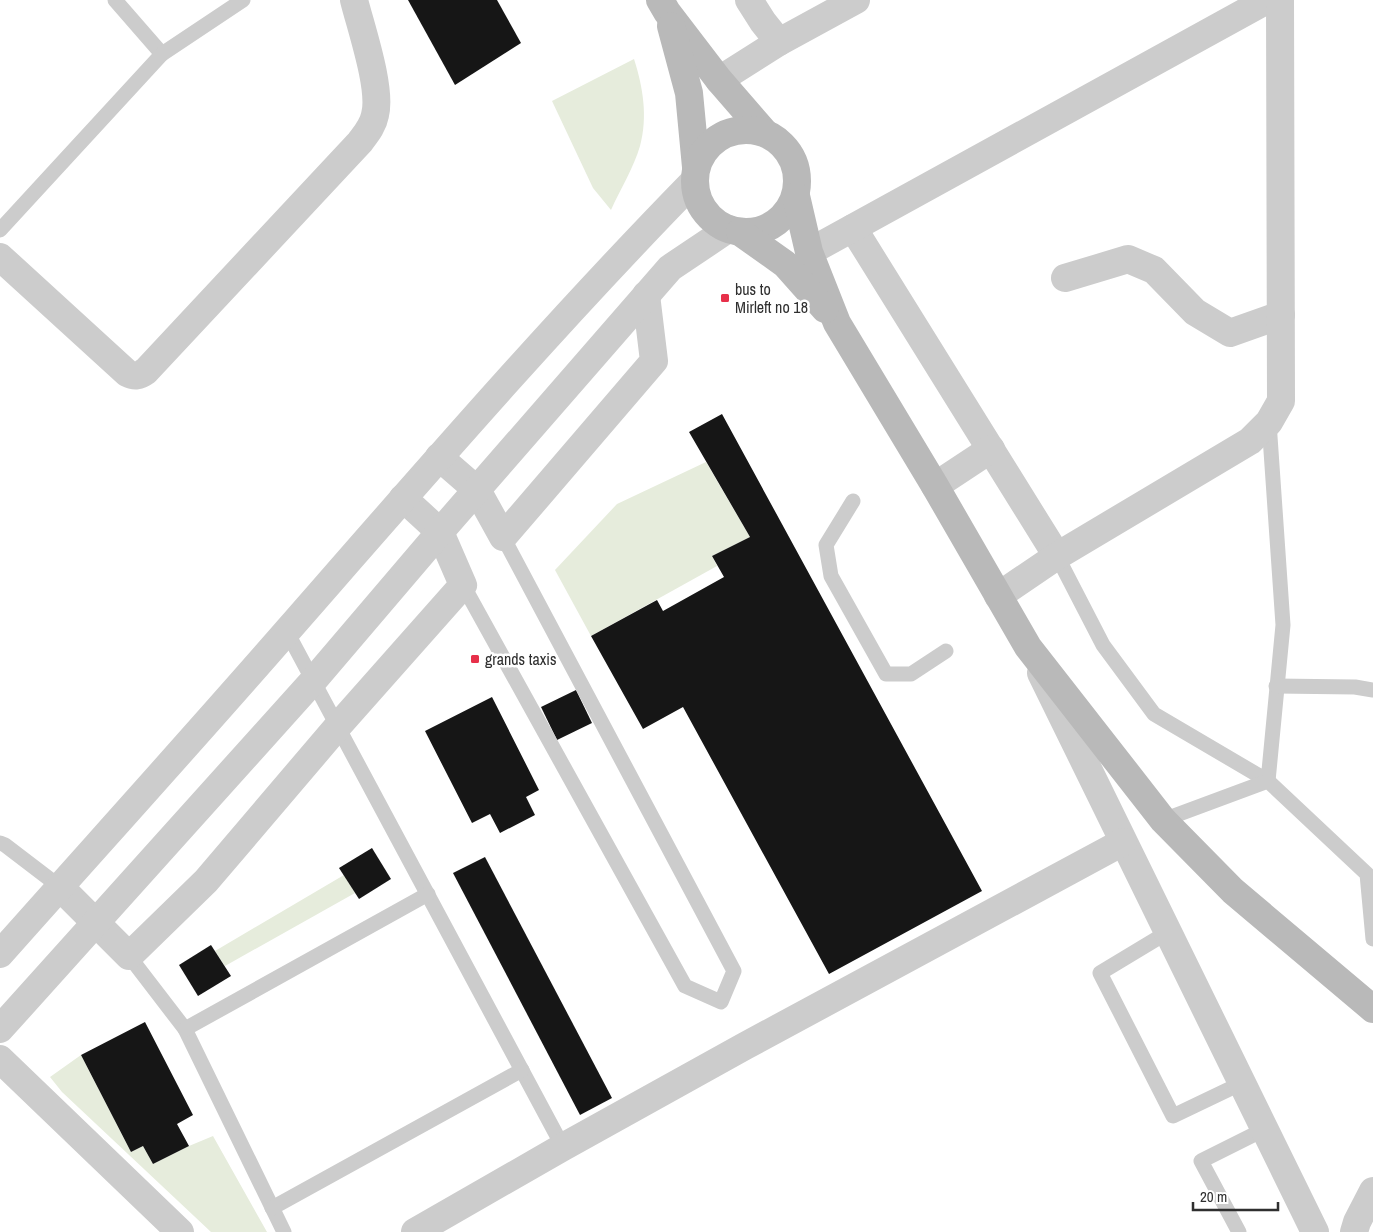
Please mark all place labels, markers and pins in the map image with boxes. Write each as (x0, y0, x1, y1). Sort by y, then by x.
place label: bus to Mirleft no 18 (735, 278, 808, 318)
marker: bus to Mirleft no 18 (719, 292, 731, 304)
place label: grands taxis (485, 648, 556, 670)
marker: grands taxis (469, 653, 481, 665)

